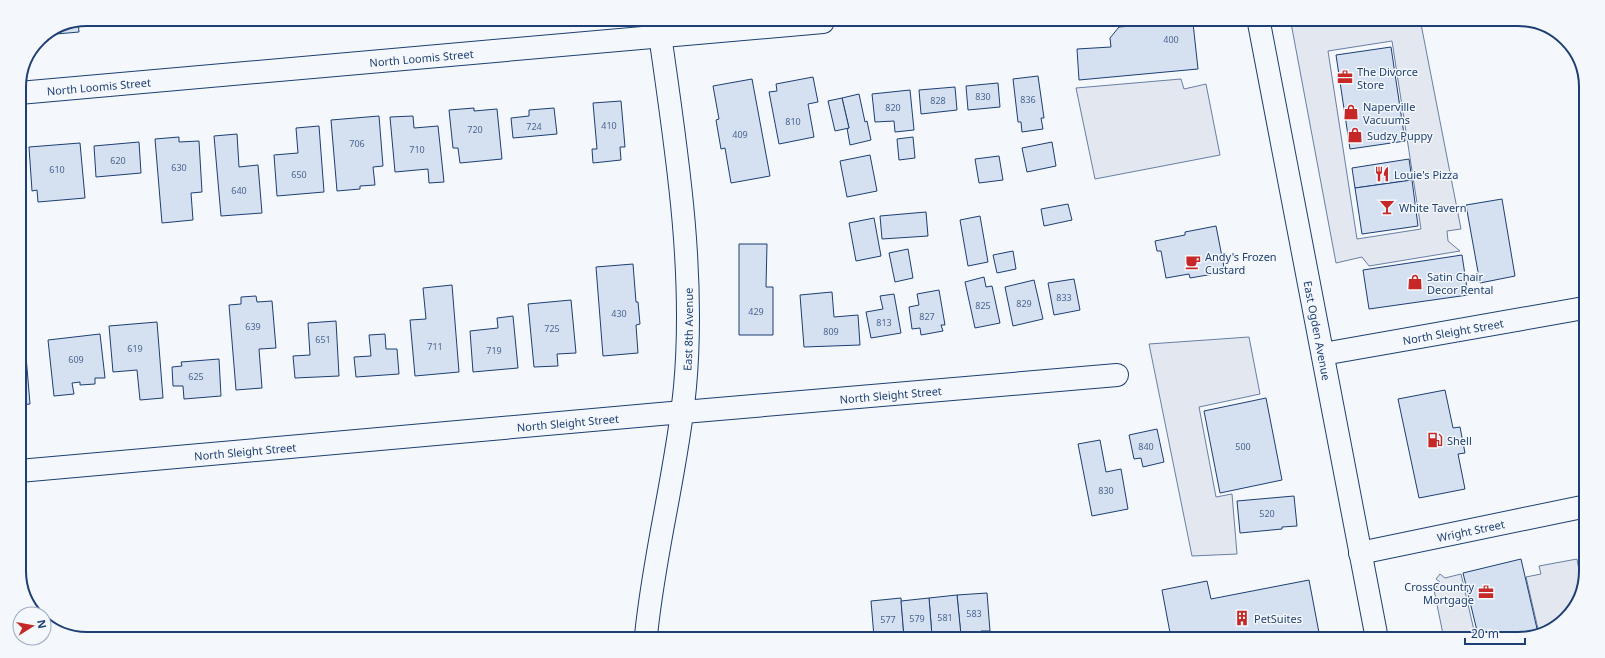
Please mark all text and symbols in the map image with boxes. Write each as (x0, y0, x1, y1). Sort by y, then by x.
house number: 400 (1163, 33, 1179, 46)
street label: North Loomis Street (369, 45, 474, 70)
place label: The Divorce Store (1357, 64, 1418, 92)
office icon: The Divorce Store (1336, 68, 1354, 86)
street label: North Loomis Street (46, 74, 151, 98)
house number: 830 (975, 90, 991, 103)
house number: 836 (1020, 93, 1036, 106)
house number: 828 (930, 94, 946, 107)
place label: Naperville Vacuums (1363, 99, 1415, 127)
house number: 820 (885, 101, 901, 114)
shop icon: Naperville Vacuums (1342, 103, 1360, 121)
house number: 810 (785, 115, 801, 128)
house number: 410 (601, 119, 617, 132)
house number: 724 (526, 120, 542, 133)
house number: 720 (467, 123, 483, 136)
shop icon: Sudzy Puppy (1346, 126, 1364, 144)
house number: 409 (732, 128, 748, 141)
place label: Sudzy Puppy (1367, 128, 1433, 143)
house number: 706 (349, 137, 365, 150)
house number: 710 (409, 143, 425, 156)
house number: 620 (110, 154, 126, 167)
house number: 630 (171, 161, 187, 174)
house number: 610 (49, 163, 65, 176)
restaurant icon: Louie's Pizza (1373, 165, 1391, 183)
place label: Louie's Pizza (1394, 167, 1458, 182)
house number: 650 (291, 168, 307, 181)
house number: 640 (231, 184, 247, 197)
bar icon: White Tavern (1378, 198, 1396, 216)
place label: White Tavern (1399, 200, 1466, 215)
place label: Andy's Frozen Custard (1205, 249, 1277, 277)
cafe icon: Andy's Frozen Custard (1184, 253, 1202, 271)
place label: Satin Chair Decor Rental (1427, 269, 1493, 297)
shop icon: Satin Chair Decor Rental (1406, 273, 1424, 291)
street label: East Ogden Avenue (1301, 279, 1335, 381)
street label: East 8th Avenue (679, 287, 696, 371)
house number: 833 (1056, 291, 1072, 304)
house number: 829 (1016, 297, 1032, 310)
house number: 825 (975, 299, 991, 312)
house number: 429 (748, 305, 764, 318)
house number: 430 (611, 307, 627, 320)
house number: 827 (919, 310, 935, 323)
street label: North Sleight Street (1401, 315, 1505, 347)
house number: 813 (876, 316, 892, 329)
house number: 639 (245, 320, 261, 333)
house number: 725 (544, 322, 560, 335)
house number: 809 (823, 325, 839, 338)
house number: 651 (315, 333, 331, 346)
house number: 711 (427, 340, 443, 353)
house number: 619 (127, 342, 143, 355)
house number: 719 (486, 344, 502, 357)
house number: 609 (68, 353, 84, 366)
house number: 625 (188, 370, 204, 383)
street label: North Sleight Street (839, 382, 942, 406)
street label: North Sleight Street (516, 410, 620, 434)
fuel station icon: Shell (1426, 431, 1444, 449)
place label: Shell (1447, 433, 1472, 448)
street label: North Sleight Street (193, 439, 297, 463)
house number: 840 (1138, 440, 1154, 453)
house number: 500 (1235, 440, 1251, 453)
house number: 830 (1098, 484, 1114, 497)
house number: 520 (1259, 507, 1275, 520)
street label: Wright Street (1435, 516, 1506, 544)
place label: CrossCountry Mortgage (1404, 579, 1474, 607)
office icon: CrossCountry Mortgage (1477, 583, 1495, 601)
north arrow (12, 606, 52, 646)
house number: 583 (966, 607, 982, 620)
building icon: PetSuites (1233, 609, 1251, 627)
house number: 581 (937, 611, 953, 624)
place label: PetSuites (1254, 611, 1302, 626)
house number: 579 (909, 612, 925, 625)
house number: 577 (880, 613, 896, 626)
text: N (34, 618, 51, 630)
scale bar (1465, 620, 1525, 646)
text: 20 m (1471, 625, 1499, 642)

